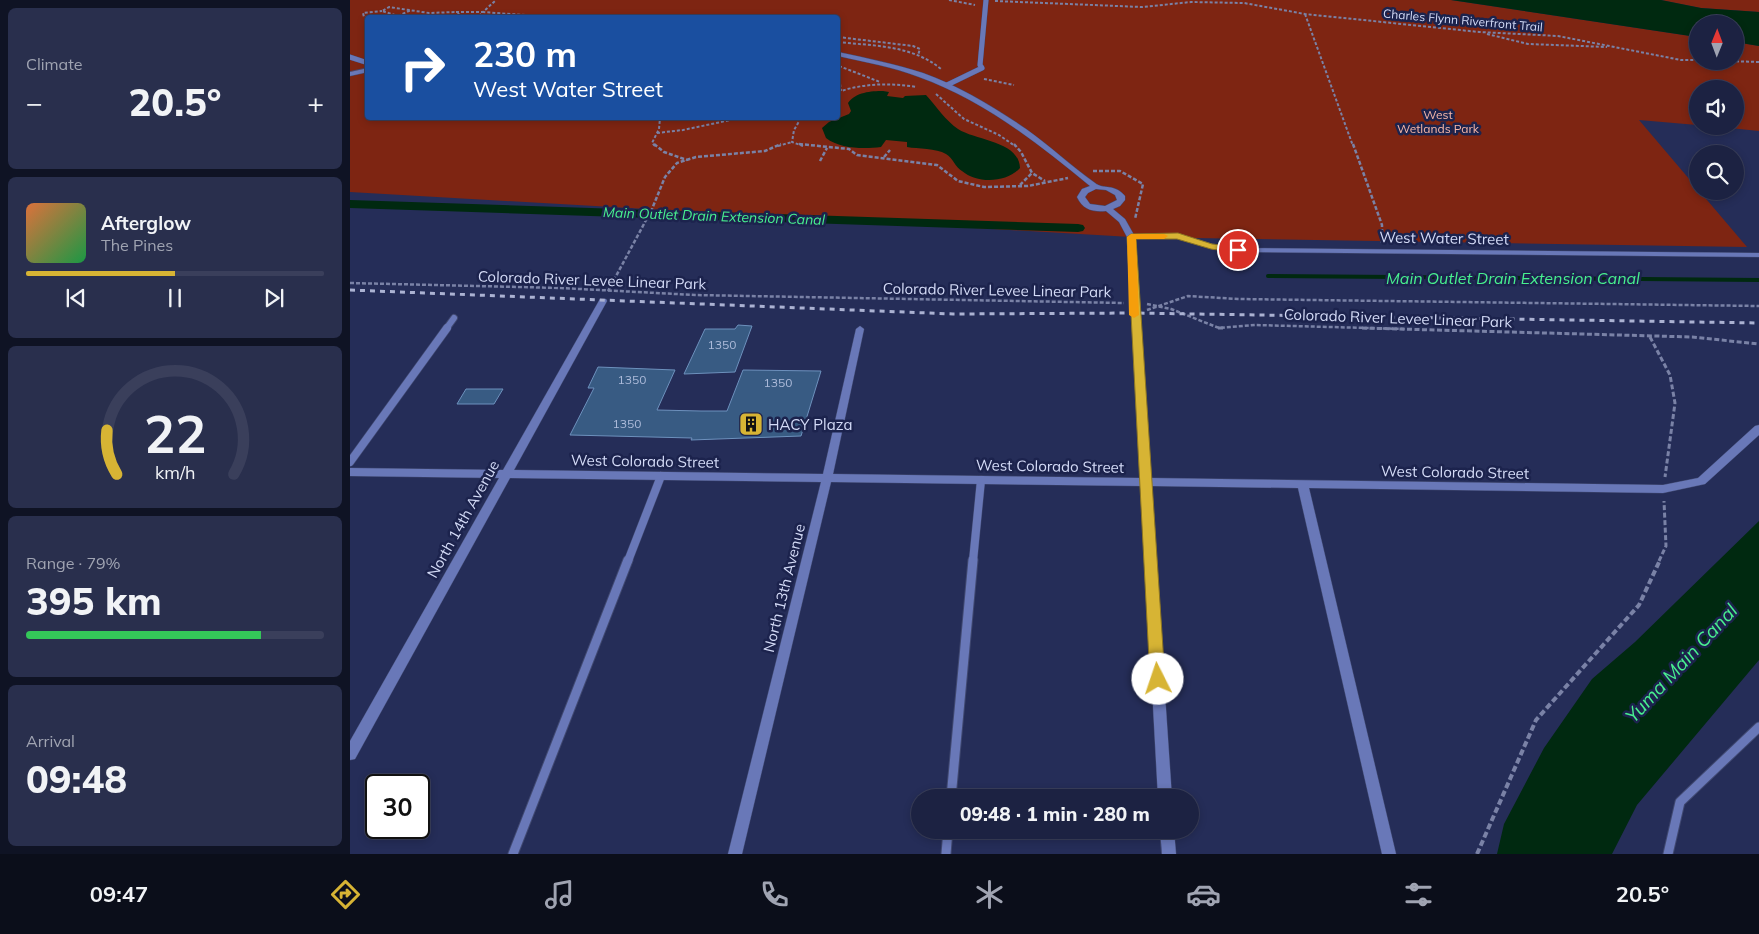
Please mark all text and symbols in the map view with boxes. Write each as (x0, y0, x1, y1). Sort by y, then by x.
street label: Charles Flynn Riverfront Trail (1383, 6, 1543, 34)
north arrow (1689, 15, 1744, 70)
map controls (1689, 15, 1744, 200)
text: 230 m (473, 32, 577, 76)
icon: right (390, 35, 455, 100)
text: Climate (26, 54, 82, 74)
text: West Water Street (473, 75, 663, 103)
text: 20.5° (129, 78, 221, 126)
button: sound (1689, 80, 1744, 135)
text: − (26, 85, 43, 120)
text: + (307, 85, 324, 120)
park label: West Wetlands Park (1397, 107, 1480, 136)
button: search (1689, 145, 1744, 200)
water label: Main Outlet Drain Extension Canal (603, 203, 826, 229)
text: Afterglow (101, 211, 191, 235)
street label: West Water Street (1379, 227, 1509, 249)
pin (1217, 229, 1259, 271)
text: The Pines (101, 235, 173, 255)
icon: arrive (1224, 236, 1252, 264)
street label: Colorado River Levee Linear Park (477, 267, 707, 293)
water label: Main Outlet Drain Extension Canal (1386, 268, 1640, 288)
street label: Colorado River Levee Linear Park (883, 279, 1112, 301)
icon: previous (62, 284, 90, 312)
icon: pause (161, 284, 189, 312)
icon: next (260, 284, 288, 312)
street label: Colorado River Levee Linear Park (1283, 305, 1513, 331)
house number: 1350 (708, 337, 736, 352)
house number: 1350 (618, 372, 646, 387)
house number: 1350 (764, 375, 792, 390)
text: 22 (144, 401, 206, 466)
building icon: HACY Plaza (738, 411, 764, 437)
place label: HACY Plaza (768, 415, 852, 434)
house number: 1350 (613, 416, 641, 431)
street label: West Colorado Street (571, 450, 719, 472)
street label: West Colorado Street (976, 455, 1124, 477)
street label: North 14th Avenue (423, 457, 503, 581)
text: km/h (155, 461, 195, 483)
street label: West Colorado Street (1381, 461, 1529, 483)
street label: North 13th Avenue (759, 522, 809, 654)
text: Range · 79% (26, 553, 121, 573)
text: 395 km (26, 577, 162, 625)
water label: Yuma Main Canal (1620, 598, 1742, 727)
position arrow (1131, 652, 1183, 704)
text: Arrival (26, 731, 75, 751)
text: 09:48 (26, 755, 127, 803)
speed limit sign: 30 (365, 774, 430, 839)
text: 09:48 · 1 min · 280 m (960, 802, 1150, 826)
icon: directions (328, 877, 363, 912)
icon: music (542, 877, 577, 912)
icon: phone (757, 877, 792, 912)
icon: climate (972, 877, 1007, 912)
icon: car (1186, 877, 1221, 912)
icon: filters (1401, 877, 1436, 912)
text: 09:47 (90, 880, 148, 908)
text: 20.5° (1616, 880, 1669, 908)

